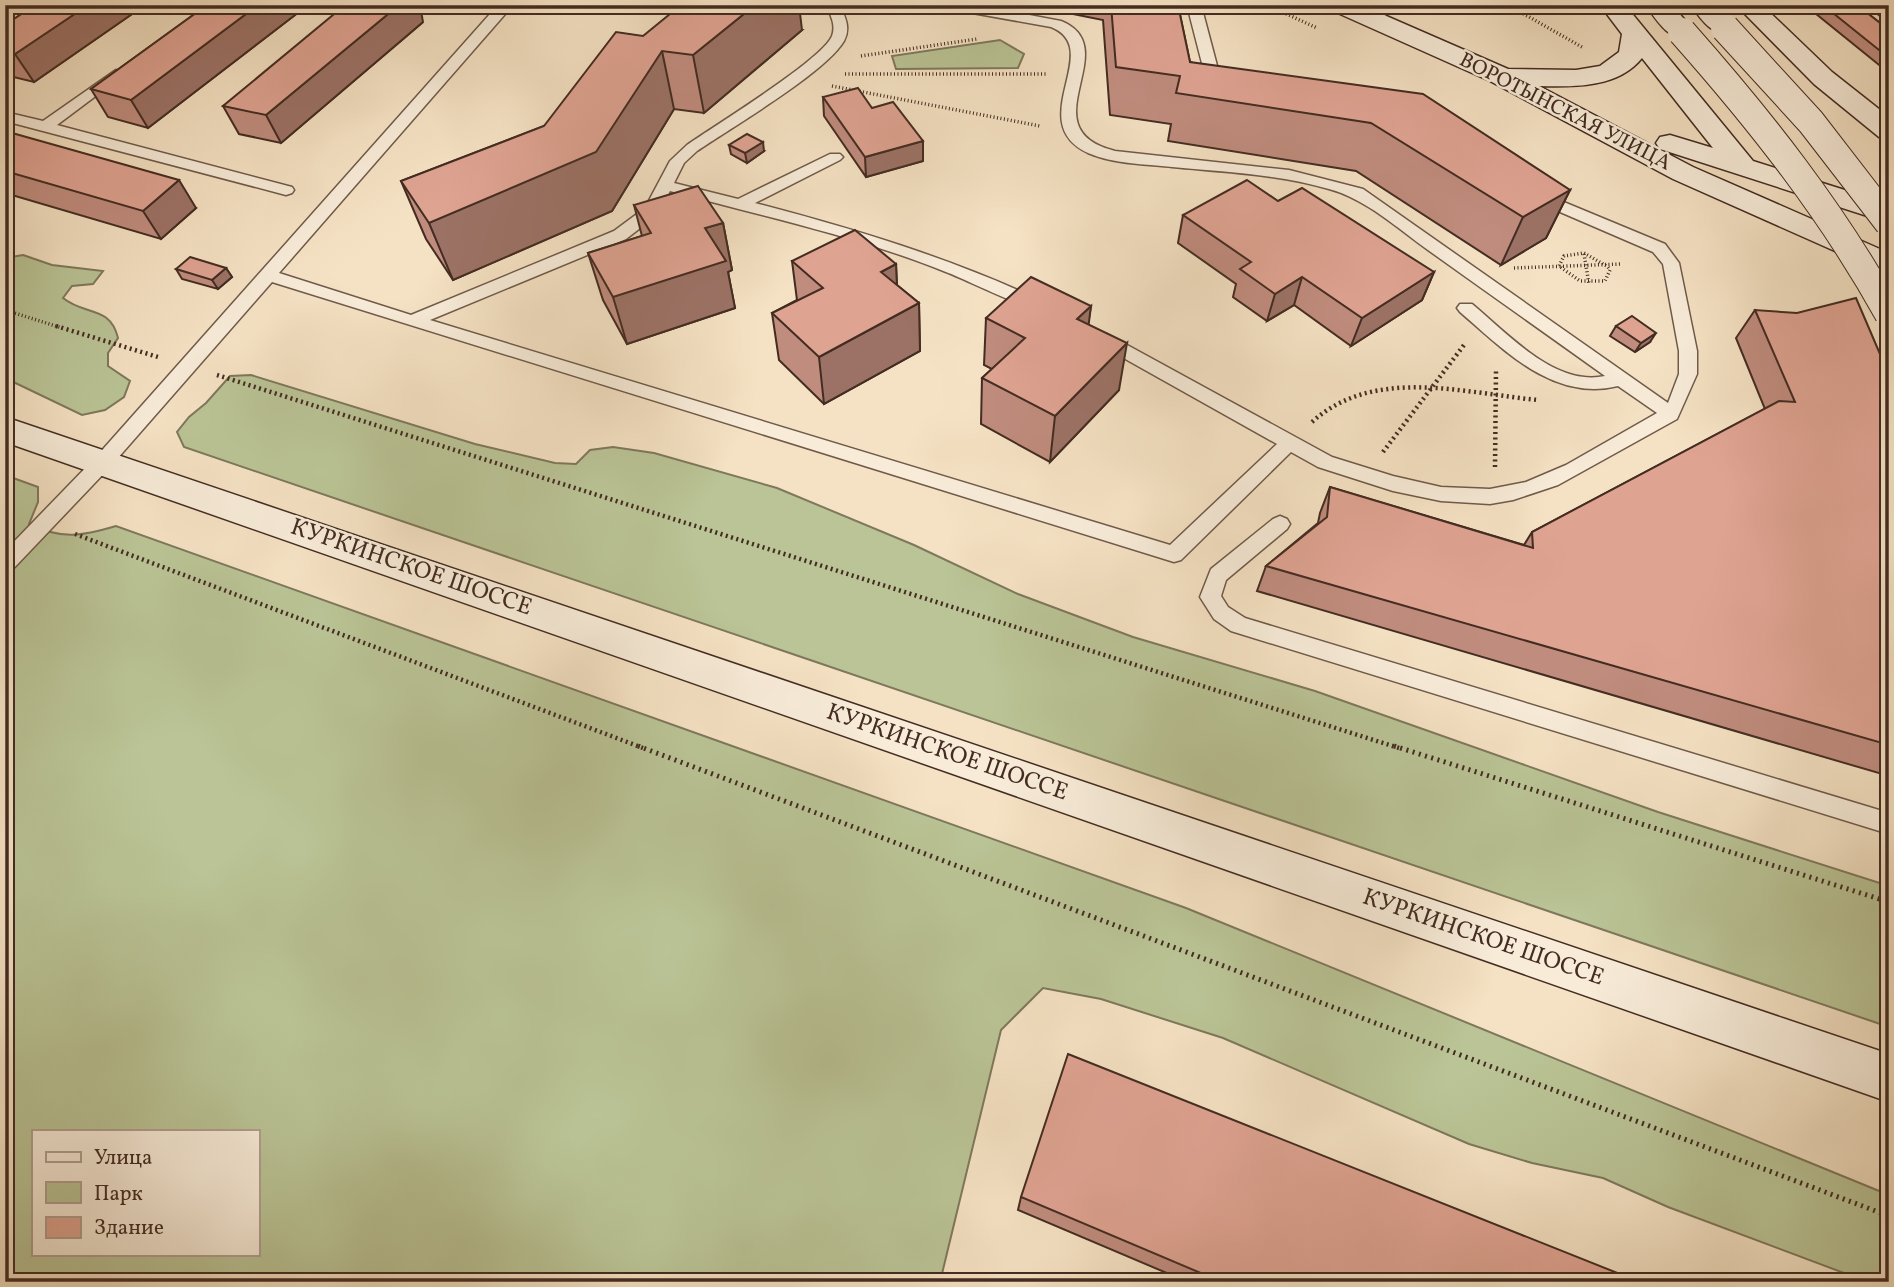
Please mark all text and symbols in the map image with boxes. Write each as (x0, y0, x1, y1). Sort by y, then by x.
street label: ВОРОТЫНСКАЯ УЛИЦА (1454, 46, 1676, 178)
street label: КУРКИНСКОЕ ШОССЕ (286, 511, 536, 625)
street label: КУРКИНСКОЕ ШОССЕ (822, 696, 1072, 810)
street label: КУРКИНСКОЕ ШОССЕ (1358, 881, 1608, 995)
legend (32, 1130, 259, 1256)
text: Улица (94, 1144, 152, 1173)
text: Парк (94, 1180, 143, 1209)
text: Здание (94, 1214, 164, 1243)

